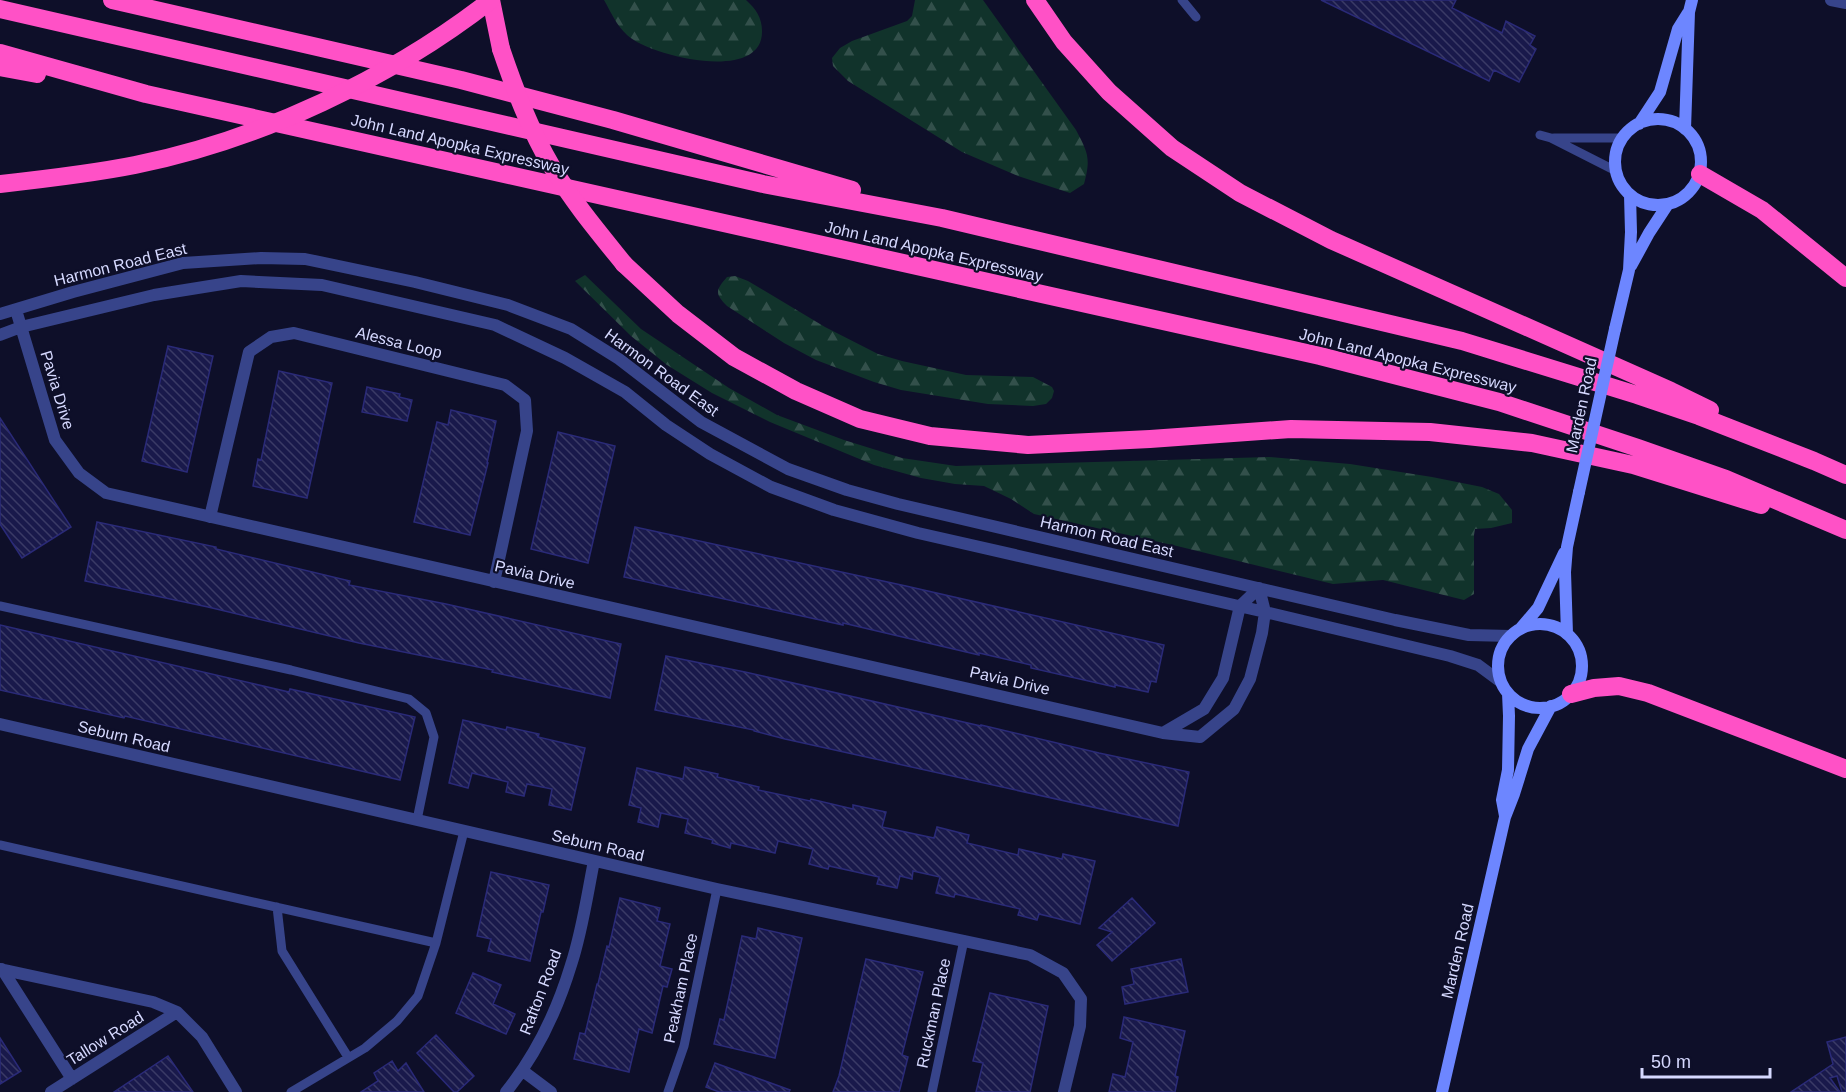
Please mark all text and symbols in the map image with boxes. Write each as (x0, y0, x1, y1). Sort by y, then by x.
street label: John Land Apopka Expressway (349, 111, 571, 178)
street label: John Land Apopka Expressway (823, 218, 1045, 285)
street label: Harmon Road East (52, 240, 189, 289)
street label: Alessa Loop (354, 324, 444, 361)
street label: John Land Apopka Expressway (1298, 325, 1518, 396)
street label: Harmon Road East (602, 326, 722, 420)
street label: Pavia Drive (37, 349, 78, 432)
street label: Marden Road (1563, 356, 1600, 454)
street label: Harmon Road East (1039, 513, 1176, 560)
street label: Pavia Drive (493, 557, 577, 592)
street label: Pavia Drive (968, 663, 1052, 698)
street label: Seburn Road (76, 718, 172, 755)
street label: Seburn Road (550, 827, 646, 864)
street label: Marden Road (1438, 902, 1477, 1000)
street label: Peakham Place (661, 931, 700, 1045)
street label: Rafton Road (516, 947, 565, 1037)
street label: Ruckman Place (914, 956, 953, 1070)
street label: Tallow Road (64, 1008, 147, 1069)
scale bar (1642, 1041, 1770, 1079)
text: 50 m (1651, 1052, 1691, 1072)

